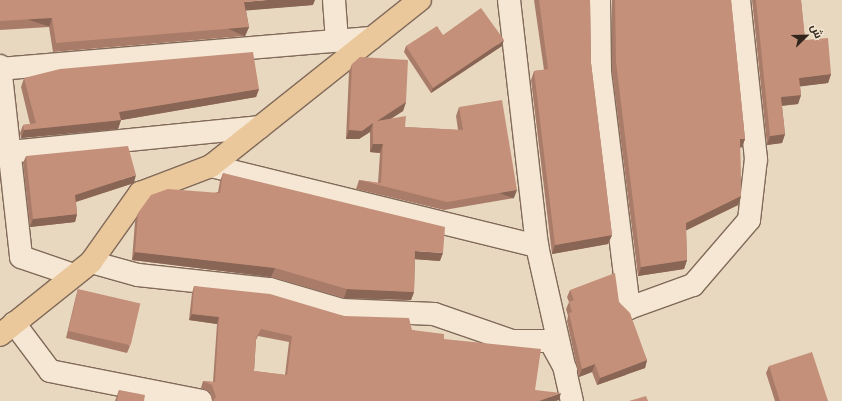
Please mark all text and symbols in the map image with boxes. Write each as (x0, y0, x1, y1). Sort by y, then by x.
north arrow (786, 16, 826, 56)
text: ش (808, 22, 826, 41)

